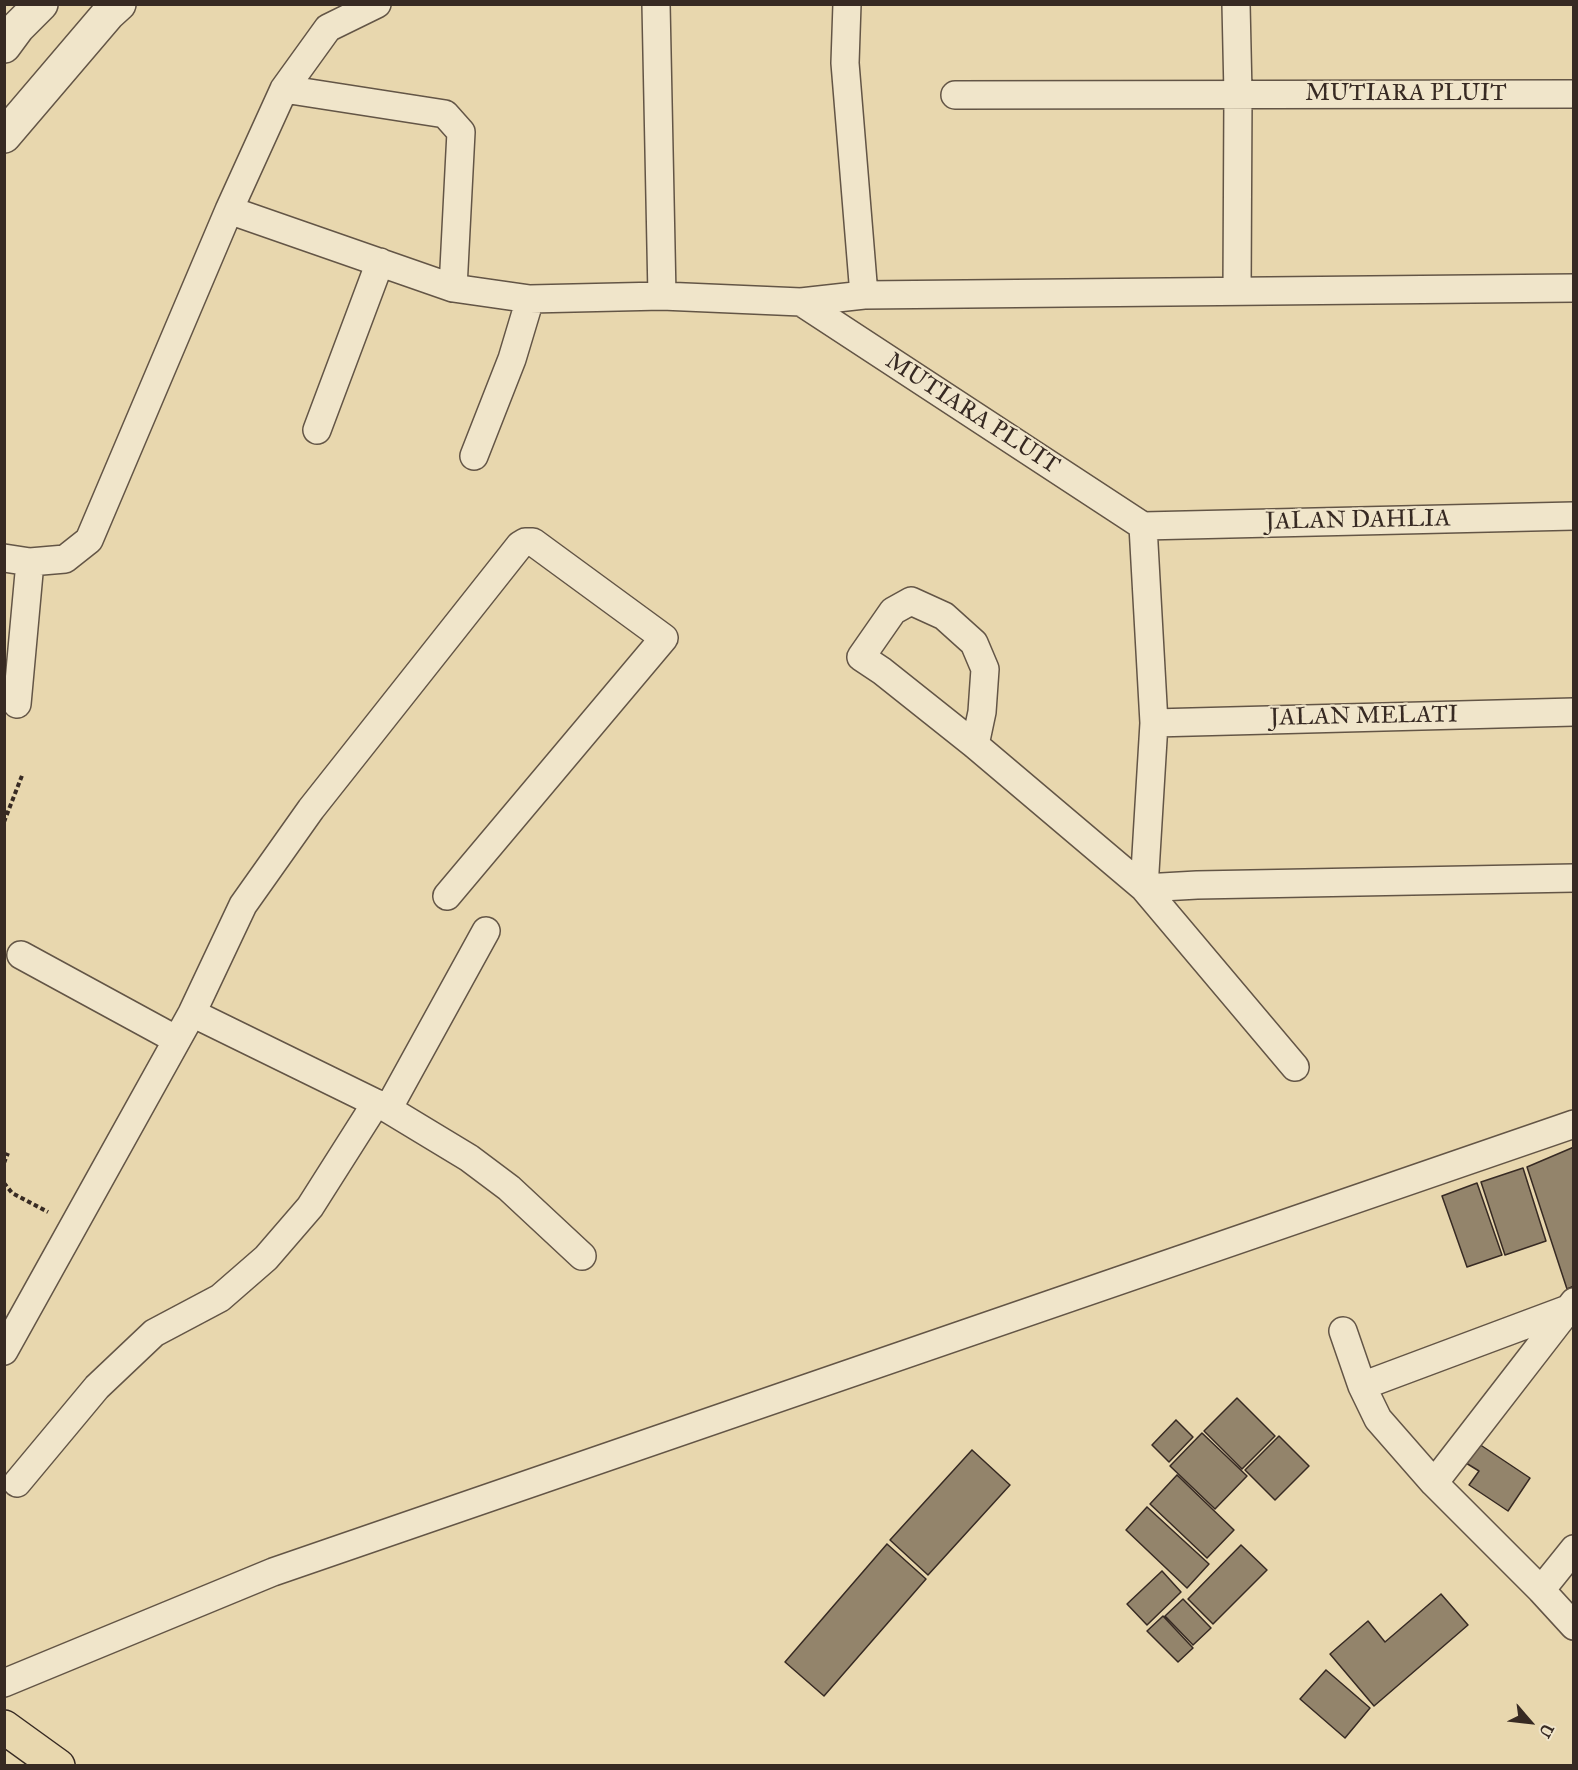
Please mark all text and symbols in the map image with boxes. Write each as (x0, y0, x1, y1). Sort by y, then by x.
street label: MUTIARA PLUIT (1305, 80, 1507, 108)
street label: MUTIARA PLUIT (880, 347, 1064, 481)
street label: JALAN DAHLIA (1265, 505, 1451, 537)
street label: JALAN MELATI (1270, 701, 1458, 733)
north arrow (1500, 1692, 1560, 1752)
text: U (1535, 1721, 1558, 1741)

